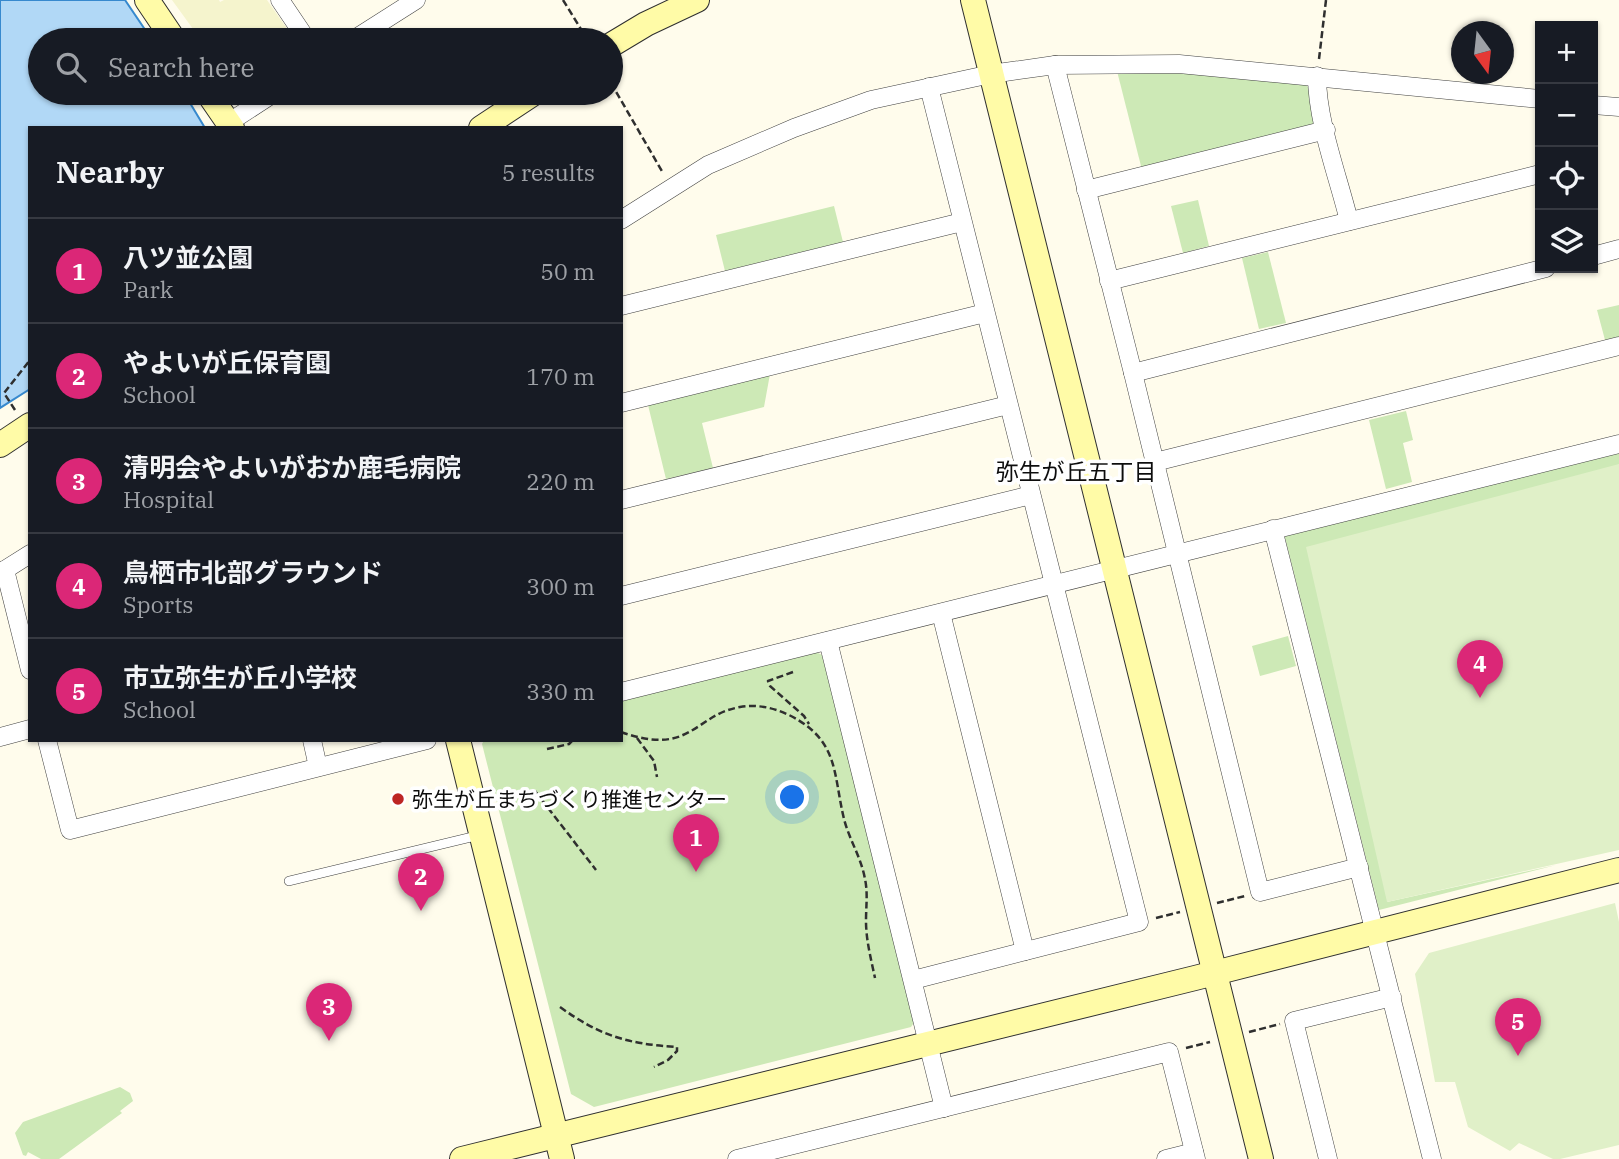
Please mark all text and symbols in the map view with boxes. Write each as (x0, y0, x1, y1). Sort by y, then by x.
north arrow (1451, 21, 1514, 84)
map controls (1535, 21, 1598, 273)
button: + (1535, 21, 1598, 84)
search box (28, 28, 623, 105)
icon: search (52, 48, 90, 86)
text: Search here (108, 50, 254, 84)
button: − (1535, 84, 1598, 147)
button: locate (1535, 147, 1598, 210)
text: Nearby (56, 152, 164, 191)
text: 5 results (502, 157, 595, 187)
button: layers (1535, 210, 1598, 273)
text: 八ツ並公園 (123, 240, 253, 274)
text: 1 (72, 256, 86, 286)
text: 50 m (540, 256, 595, 286)
text: Park (123, 274, 173, 304)
text: やよいが丘保育園 (123, 345, 331, 379)
text: 2 (72, 361, 86, 391)
text: 170 m (526, 361, 595, 391)
text: School (123, 379, 196, 409)
text: 清明会やよいがおか鹿毛病院 (123, 450, 461, 484)
district label: 弥生が丘五丁目 (996, 456, 1157, 486)
text: 3 (72, 466, 86, 496)
text: 220 m (526, 466, 595, 496)
text: Hospital (123, 484, 214, 514)
text: 鳥栖市北部グラウンド (123, 555, 383, 589)
text: 4 (72, 571, 86, 601)
text: 300 m (526, 571, 595, 601)
text: Sports (123, 589, 193, 619)
pin: 4 (1457, 640, 1503, 698)
text: 市立弥生が丘小学校 (123, 660, 357, 694)
text: 5 (72, 676, 86, 706)
text: 330 m (526, 676, 595, 706)
text: School (123, 694, 196, 724)
your location (775, 780, 809, 814)
place label: 弥生が丘まちづくり推進センター (412, 785, 727, 813)
marker: 弥生が丘まちづくり推進センター (390, 791, 406, 807)
pin: 1 (673, 814, 719, 872)
pin: 2 (398, 853, 444, 911)
pin: 3 (306, 983, 352, 1041)
pin: 5 (1495, 998, 1541, 1056)

